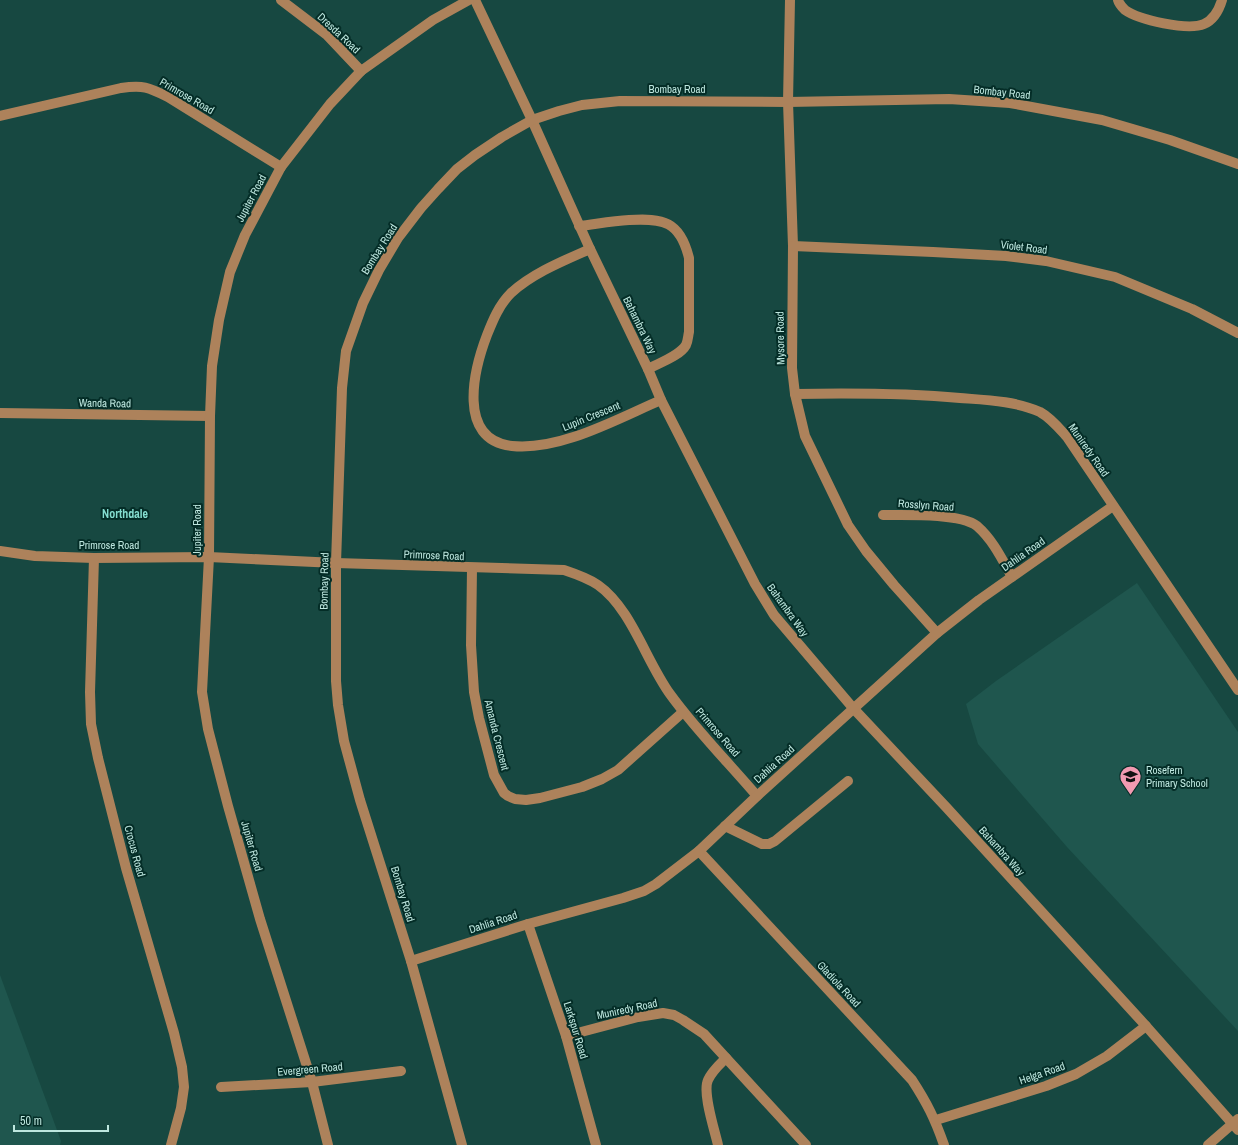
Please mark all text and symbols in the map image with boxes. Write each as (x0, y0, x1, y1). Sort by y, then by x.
street label: Dresda Road (315, 10, 363, 56)
street label: Primrose Road (157, 75, 217, 117)
street label: Bombay Road (648, 82, 706, 96)
street label: Bombay Road (973, 82, 1031, 102)
street label: Jupiter Road (233, 172, 269, 224)
street label: Bombay Road (358, 221, 400, 277)
street label: Violet Road (1000, 237, 1048, 257)
street label: Bahambra Way (620, 294, 660, 356)
street label: Mysore Road (773, 311, 787, 365)
street label: Wanda Road (79, 396, 131, 410)
street label: Lupin Crescent (560, 398, 622, 434)
street label: Muniredy Road (1066, 421, 1112, 479)
street label: Rosslyn Road (898, 496, 954, 514)
street label: Jupiter Road (190, 504, 204, 556)
district label: Northdale (102, 506, 148, 522)
street label: Dahlia Road (998, 534, 1048, 574)
street label: Primrose Road (79, 538, 139, 552)
street label: Primrose Road (403, 547, 465, 563)
street label: Bombay Road (317, 552, 331, 610)
street label: Bahambra Way (764, 581, 812, 640)
street label: Amanda Crescent (481, 697, 513, 772)
street label: Primrose Road (693, 705, 743, 759)
street label: Dahlia Road (751, 742, 797, 786)
school or university icon: Rosefern Primary School (1117, 763, 1143, 796)
place label: Rosefern Primary School (1146, 763, 1208, 790)
street label: Jupiter Road (238, 819, 266, 873)
street label: Bahambra Way (976, 823, 1028, 879)
street label: Crocus Road (121, 824, 149, 878)
street label: Bombay Road (388, 865, 418, 923)
street label: Dahlia Road (467, 908, 519, 936)
street label: Gladiola Road (814, 958, 864, 1010)
street label: Muniredy Road (595, 996, 659, 1022)
street label: Larkspur Road (561, 1000, 591, 1060)
street label: Evergreen Road (277, 1059, 343, 1079)
street label: Helga Road (1017, 1059, 1067, 1087)
scale bar (14, 1107, 108, 1133)
text: 50 m (20, 1113, 42, 1129)

